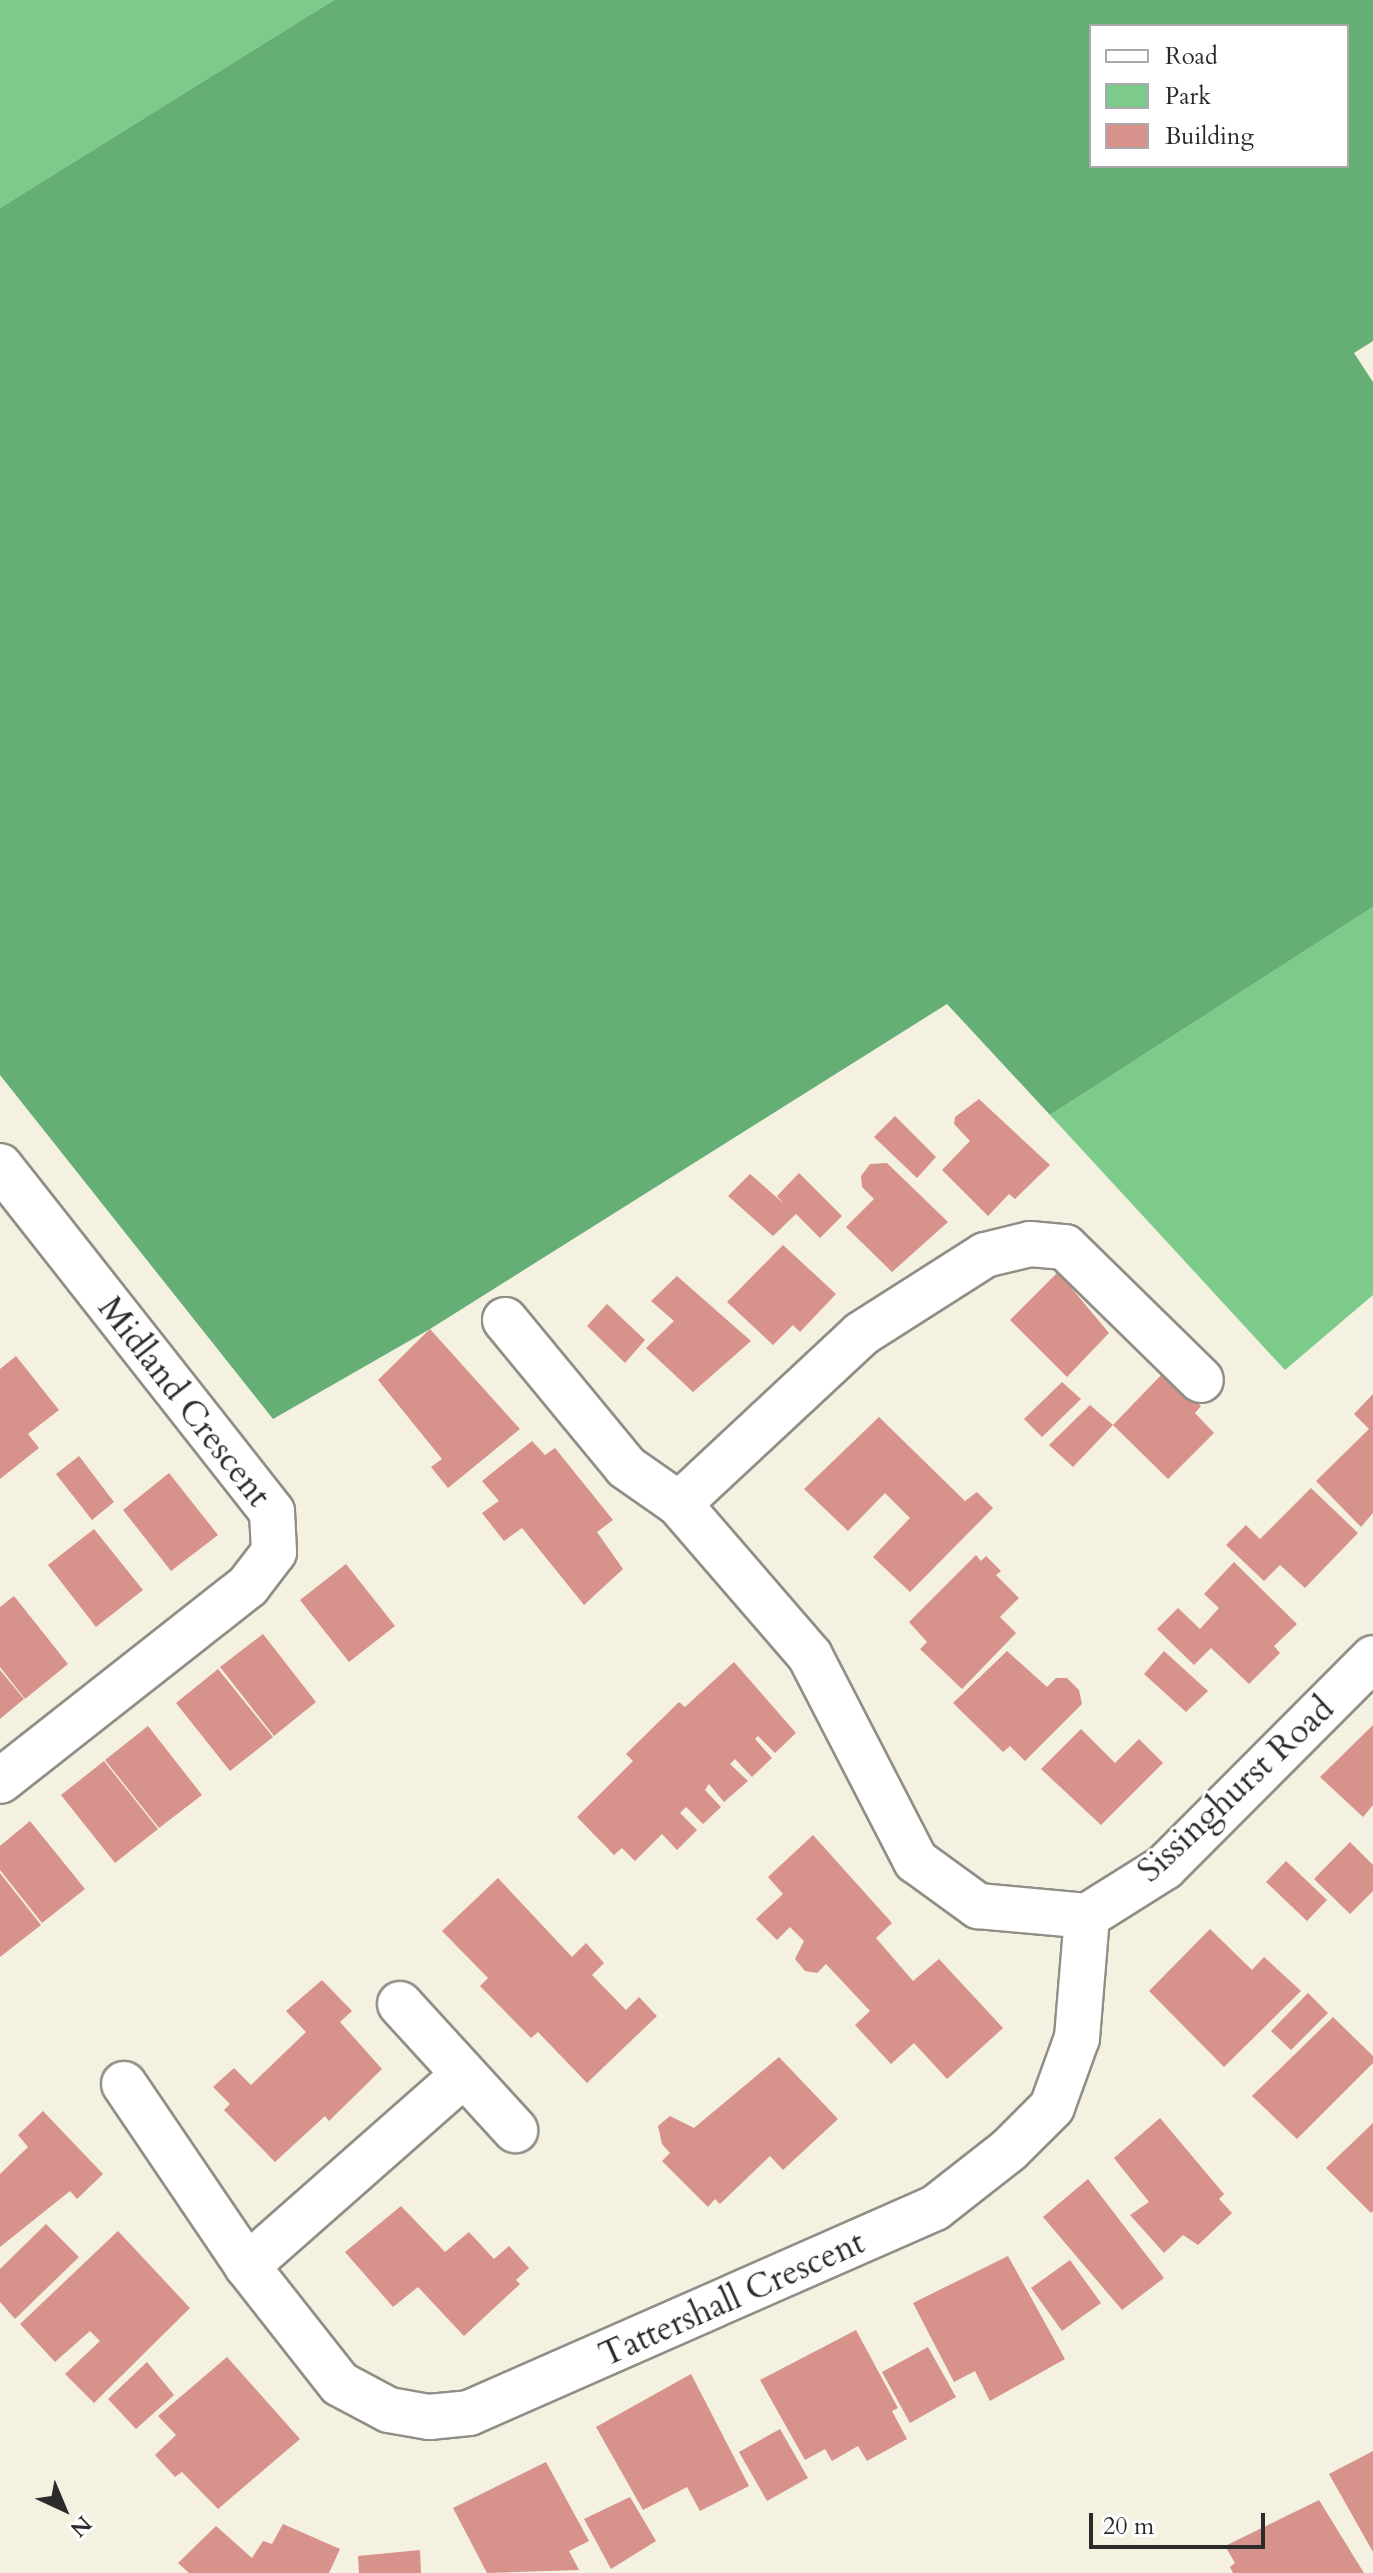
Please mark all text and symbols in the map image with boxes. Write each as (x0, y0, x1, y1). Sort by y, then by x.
legend (1089, 24, 1349, 168)
text: Road (1165, 40, 1218, 73)
text: Park (1165, 80, 1211, 113)
text: Building (1165, 120, 1254, 153)
street label: Midland Crescent (89, 1289, 279, 1515)
street label: Sissinghurst Road (1130, 1689, 1342, 1891)
street label: Tattershall Crescent (593, 2222, 871, 2376)
north arrow (24, 2469, 104, 2549)
scale bar (1093, 2497, 1269, 2547)
text: N (63, 2509, 98, 2544)
text: 20 m (1103, 2510, 1154, 2543)

